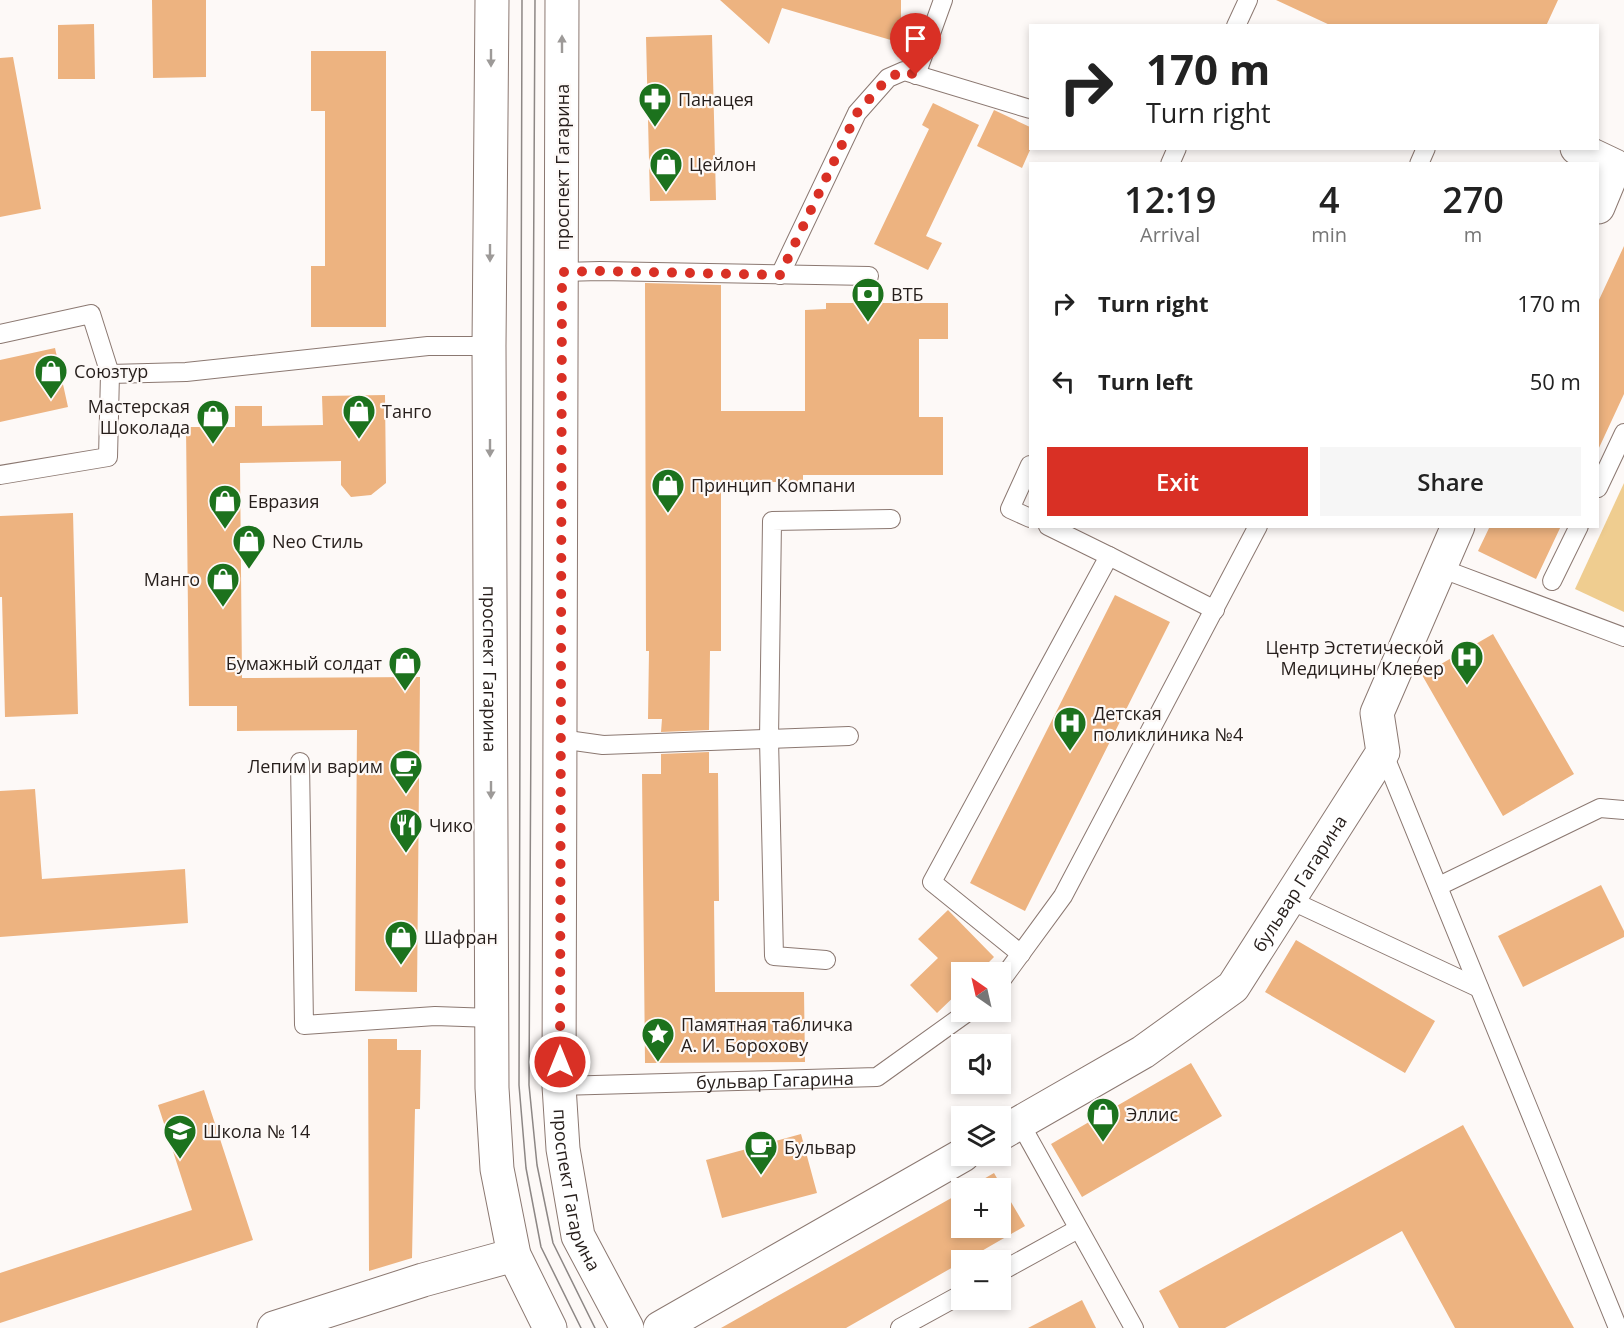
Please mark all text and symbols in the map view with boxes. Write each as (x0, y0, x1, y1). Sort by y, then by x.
pin (890, 13, 941, 75)
icon: arrive (899, 22, 932, 55)
one-way arrow (557, 35, 567, 54)
text: 170 m (1146, 40, 1270, 97)
icon: right (1047, 48, 1125, 126)
one-way arrow (486, 49, 496, 68)
pharmacy icon: Панацея (637, 81, 673, 128)
street label: проспект Гагарина (550, 84, 574, 250)
place label: Панацея (678, 87, 754, 111)
text: Turn right (1146, 94, 1271, 131)
shop icon: Цейлон (648, 146, 684, 193)
place label: Цейлон (689, 152, 756, 176)
text: 12:19 (1124, 175, 1216, 224)
text: 4 (1319, 175, 1340, 224)
text: 270 (1442, 175, 1504, 224)
text: Arrival (1140, 221, 1200, 248)
text: min (1311, 221, 1347, 248)
text: m (1464, 221, 1482, 248)
one-way arrow (485, 244, 495, 263)
bank icon: ВТБ (850, 276, 886, 323)
place label: ВТБ (891, 282, 924, 306)
icon: right (1047, 287, 1080, 320)
text: Turn right (1098, 288, 1209, 318)
text: 170 m (1517, 288, 1581, 318)
shop icon: Союзтур (33, 353, 69, 400)
place label: Союзтур (74, 359, 148, 383)
icon: left (1047, 365, 1080, 398)
text: Turn left (1098, 366, 1193, 396)
text: 50 m (1530, 366, 1581, 396)
shop icon: Танго (341, 393, 377, 440)
place label: Мастерская Шоколада (88, 394, 190, 439)
shop icon: Мастерская Шоколада (195, 398, 231, 445)
place label: Танго (382, 399, 432, 423)
one-way arrow (485, 439, 495, 458)
button: Exit (1047, 447, 1308, 516)
button: Share (1320, 447, 1581, 516)
shop icon: Принцип Компани (650, 467, 686, 514)
place label: Принцип Компани (691, 473, 856, 497)
shop icon: Евразия (207, 483, 243, 530)
place label: Евразия (248, 489, 319, 513)
shop icon: Neo Стиль (231, 523, 267, 570)
place label: Neo Стиль (272, 529, 363, 553)
shop icon: Манго (205, 561, 241, 608)
place label: Манго (144, 567, 200, 591)
street label: проспект Гагарина (478, 586, 503, 752)
place label: Центр Эстетической Медицины Клевер (1265, 635, 1444, 680)
hospital icon: Центр Эстетической Медицины Клевер (1449, 639, 1485, 686)
shop icon: Бумажный солдат (387, 645, 423, 692)
place label: Бумажный солдат (226, 651, 383, 675)
place label: Детская поликлиника №4 (1093, 701, 1243, 746)
hospital icon: Детская поликлиника №4 (1052, 705, 1088, 752)
cafe icon: Лепим и варим (388, 748, 424, 795)
place label: Лепим и варим (248, 754, 383, 778)
one-way arrow (486, 781, 496, 800)
restaurant icon: Чико (388, 807, 424, 854)
street label: бульвар Гагарина (1247, 810, 1352, 956)
place label: Чико (429, 813, 473, 837)
shop icon: Шафран (383, 919, 419, 966)
place label: Шафран (424, 925, 498, 949)
north arrow (951, 962, 1011, 1022)
map controls (951, 962, 1011, 1310)
place label: Памятная табличка А. И. Борохову (681, 1012, 853, 1057)
place icon: Памятная табличка А. И. Борохову (640, 1016, 676, 1063)
position arrow (528, 1030, 592, 1094)
button: sound (951, 1034, 1011, 1094)
street label: бульвар Гагарина (696, 1066, 854, 1094)
shop icon: Эллис (1085, 1096, 1121, 1143)
place label: Эллис (1126, 1102, 1178, 1126)
button: layers (951, 1106, 1011, 1166)
street label: проспект Гагарина (548, 1108, 606, 1275)
school or university icon: Школа № 14 (162, 1113, 198, 1160)
place label: Школа № 14 (203, 1119, 310, 1143)
cafe icon: Бульвар (743, 1129, 779, 1176)
place label: Бульвар (784, 1135, 856, 1159)
button: + (951, 1178, 1011, 1238)
button: − (951, 1250, 1011, 1310)

